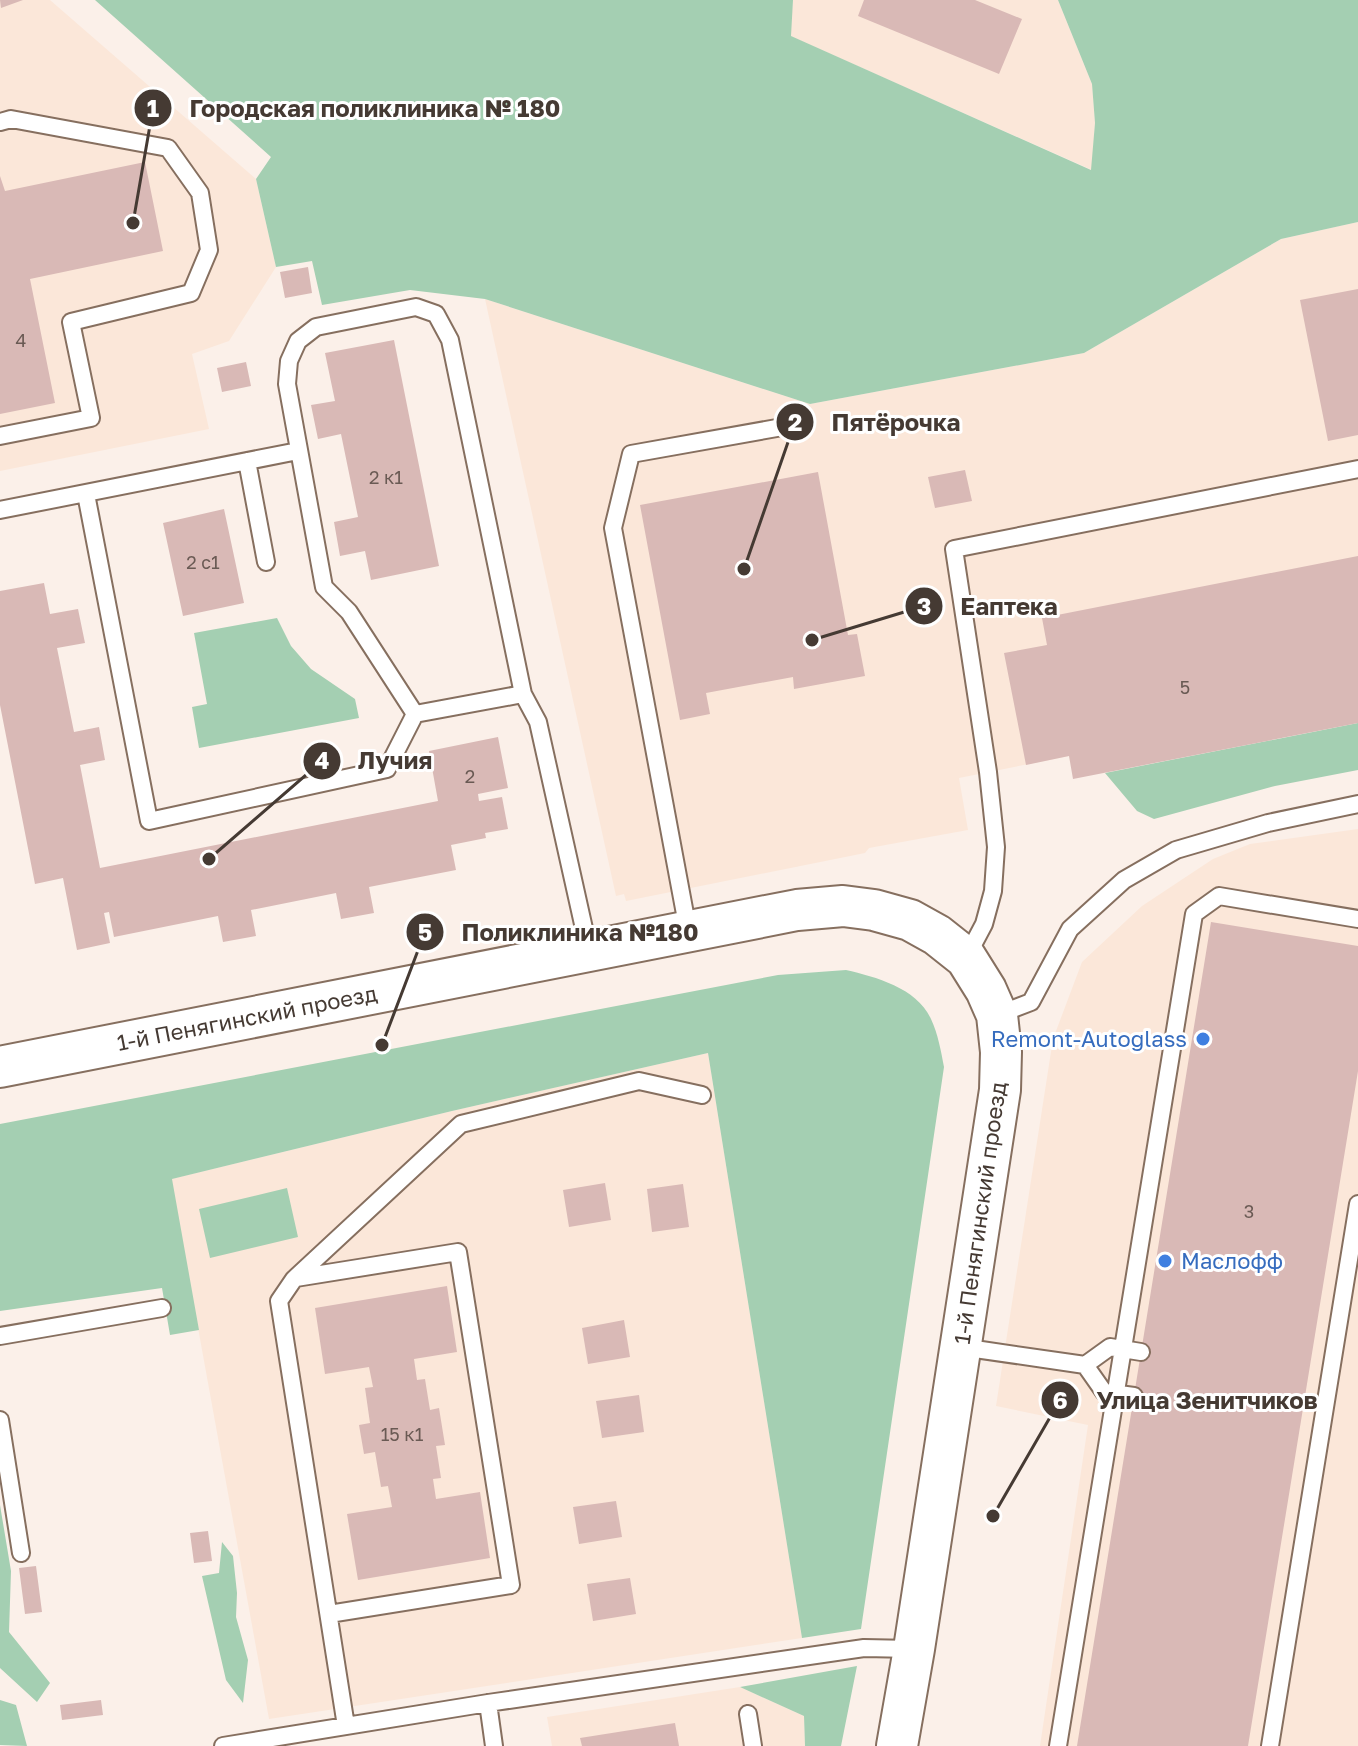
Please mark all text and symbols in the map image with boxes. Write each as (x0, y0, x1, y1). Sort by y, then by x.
callout: Городская поликлиника № 180 (133, 84, 576, 132)
text: 1 (147, 93, 159, 122)
text: Городская поликлиника № 180 (190, 93, 560, 122)
house number: 4 (16, 329, 27, 351)
callout: Пятёрочка (775, 398, 976, 446)
text: 2 (788, 407, 802, 436)
text: Пятёрочка (831, 407, 961, 436)
house number: 2 к1 (369, 466, 403, 488)
house number: 2 с1 (186, 551, 220, 573)
callout: Еаптека (904, 582, 1073, 630)
text: 3 (917, 591, 931, 620)
text: Еаптека (960, 591, 1058, 620)
house number: 5 (1180, 676, 1190, 698)
callout: Лучия (302, 737, 449, 785)
text: 4 (315, 745, 330, 774)
text: Лучия (358, 745, 432, 774)
house number: 2 (465, 765, 475, 787)
callout: Поликлиника №180 (405, 908, 714, 956)
text: 5 (418, 917, 432, 946)
text: Поликлиника №180 (461, 917, 699, 946)
street label: 1-й Пенягинский проезд (114, 979, 379, 1056)
place label: Remont-Autoglass (991, 1025, 1187, 1052)
marker: Remont-Autoglass (1194, 1030, 1212, 1048)
street label: 1-й Пенягинский проезд (948, 1080, 1011, 1346)
house number: 3 (1244, 1200, 1254, 1222)
place label: Маслофф (1181, 1247, 1283, 1274)
marker: Маслофф (1156, 1252, 1174, 1270)
callout: Улица Зенитчиков (1040, 1376, 1333, 1424)
text: 6 (1052, 1385, 1068, 1414)
text: Улица Зенитчиков (1096, 1385, 1318, 1414)
house number: 15 к1 (381, 1423, 424, 1445)

